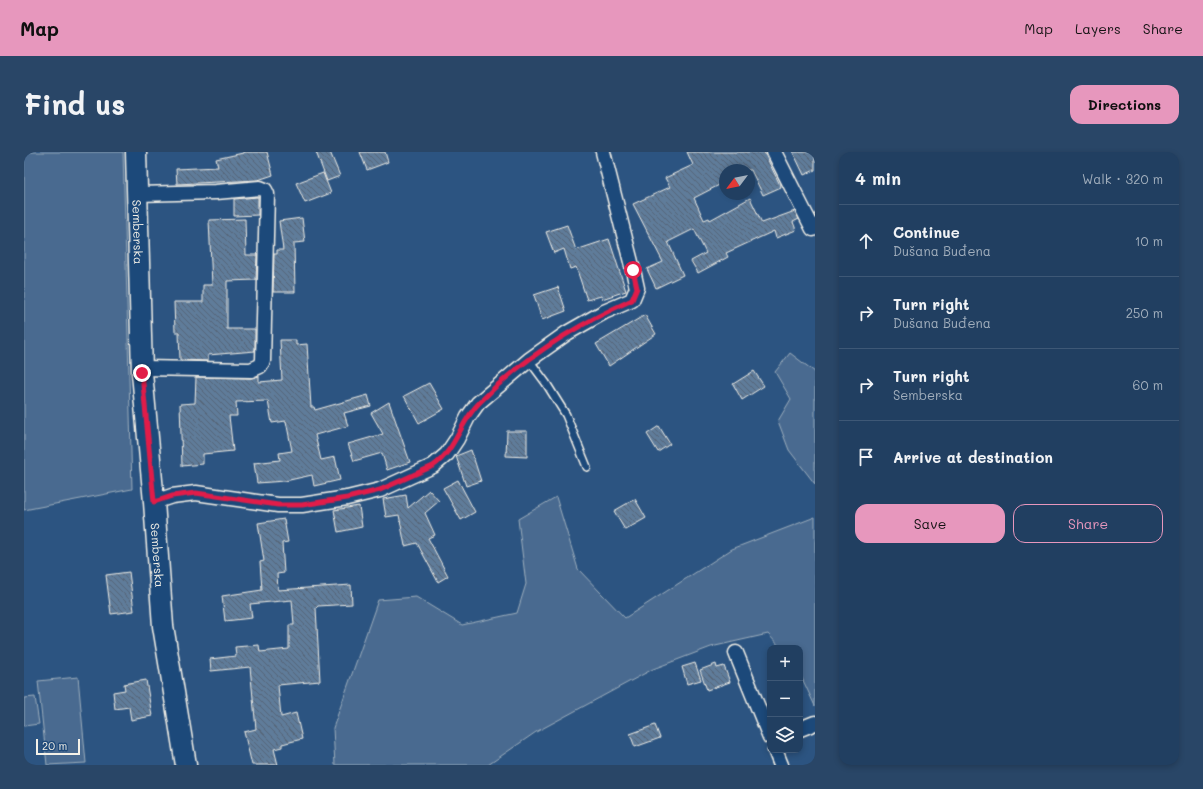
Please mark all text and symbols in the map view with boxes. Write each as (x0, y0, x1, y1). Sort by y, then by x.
text: Map (20, 16, 59, 41)
text: Map (1024, 19, 1053, 38)
text: Layers (1075, 19, 1121, 38)
text: Share (1143, 19, 1183, 38)
button: Directions (1070, 85, 1179, 124)
text: Find us (24, 86, 125, 122)
north arrow (719, 164, 755, 200)
text: 4 min (855, 167, 901, 189)
text: Walk · 320 m (1082, 170, 1163, 187)
street label: Semberska (129, 199, 147, 264)
text: Continue (893, 222, 960, 242)
icon: ahead (855, 230, 877, 252)
text: 10 m (1135, 232, 1163, 249)
text: Dušana Buđena (893, 242, 991, 259)
route start (624, 261, 642, 279)
text: Turn right (893, 294, 970, 314)
icon: right (855, 302, 877, 324)
text: 250 m (1126, 304, 1163, 321)
text: Dušana Buđena (893, 314, 991, 331)
route end (133, 364, 151, 382)
text: Turn right (893, 366, 970, 386)
icon: right (855, 374, 877, 396)
text: 60 m (1133, 376, 1163, 393)
text: Semberska (893, 386, 963, 403)
icon: arrive (855, 446, 877, 468)
text: Arrive at destination (893, 447, 1053, 467)
button: Save (855, 504, 1005, 543)
button: Share (1013, 504, 1163, 543)
street label: Semberska (148, 522, 168, 588)
map controls (767, 645, 803, 753)
button: + (767, 645, 803, 681)
button: − (767, 681, 803, 717)
button: layers (767, 717, 803, 753)
scale bar (36, 737, 80, 756)
text: 20 m (42, 738, 67, 753)

